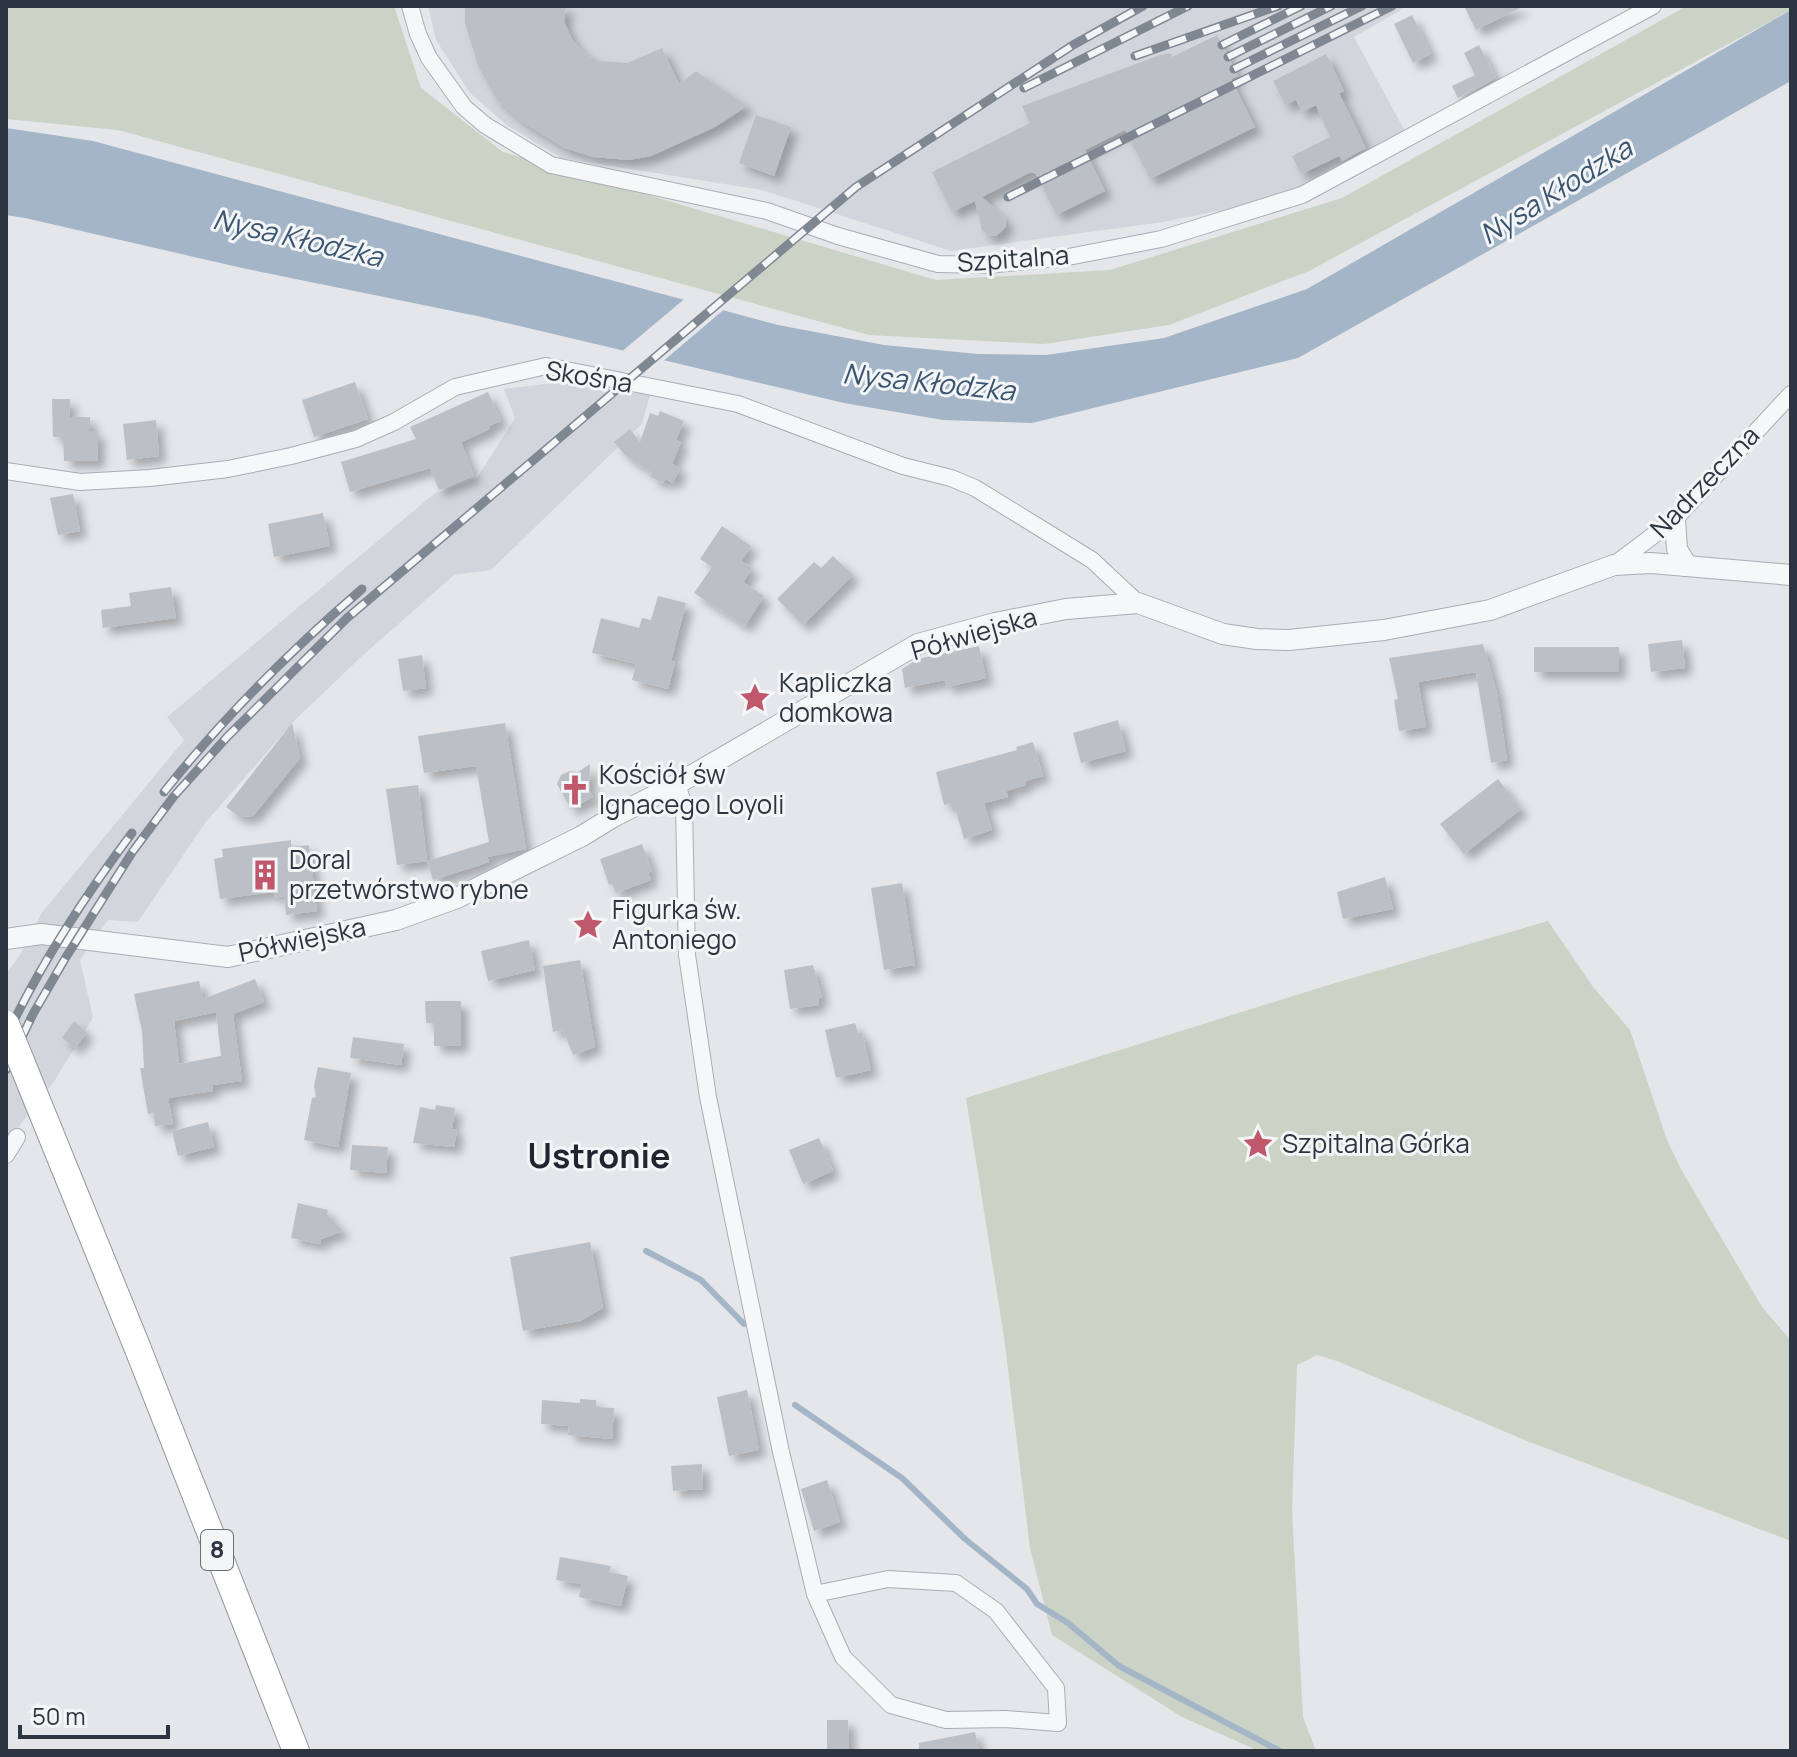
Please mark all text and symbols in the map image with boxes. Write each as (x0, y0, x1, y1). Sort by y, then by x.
water label: Nysa Kłodzka (1472, 128, 1640, 252)
water label: Nysa Kłodzka (210, 199, 388, 275)
street label: Szpitalna (956, 236, 1070, 280)
street label: Skośna (543, 351, 635, 401)
water label: Nysa Kłodzka (841, 353, 1018, 409)
street label: Nadrzeczna (1642, 417, 1767, 545)
street label: Półwiejska (907, 598, 1041, 668)
place label: Kapliczka domkowa (779, 664, 893, 730)
place icon: Kapliczka domkowa (738, 681, 772, 715)
place label: Kościół św Ignacego Loyoli (599, 756, 784, 822)
church icon: Kościół św Ignacego Loyoli (558, 773, 592, 807)
place label: Doral przetwórstwo rybne (289, 841, 529, 907)
building icon: Doral przetwórstwo rybne (248, 858, 282, 892)
place label: Figurka św. Antoniego (612, 891, 742, 957)
street label: Półwiejska (235, 908, 369, 970)
place icon: Figurka św. Antoniego (571, 908, 605, 942)
place label: Szpitalna Górka (1282, 1125, 1470, 1161)
place icon: Szpitalna Górka (1241, 1127, 1275, 1161)
district label: Ustronie (527, 1132, 671, 1178)
road number: 8 (201, 1530, 233, 1570)
scale bar (20, 1689, 168, 1739)
text: 50 m (32, 1699, 86, 1732)

